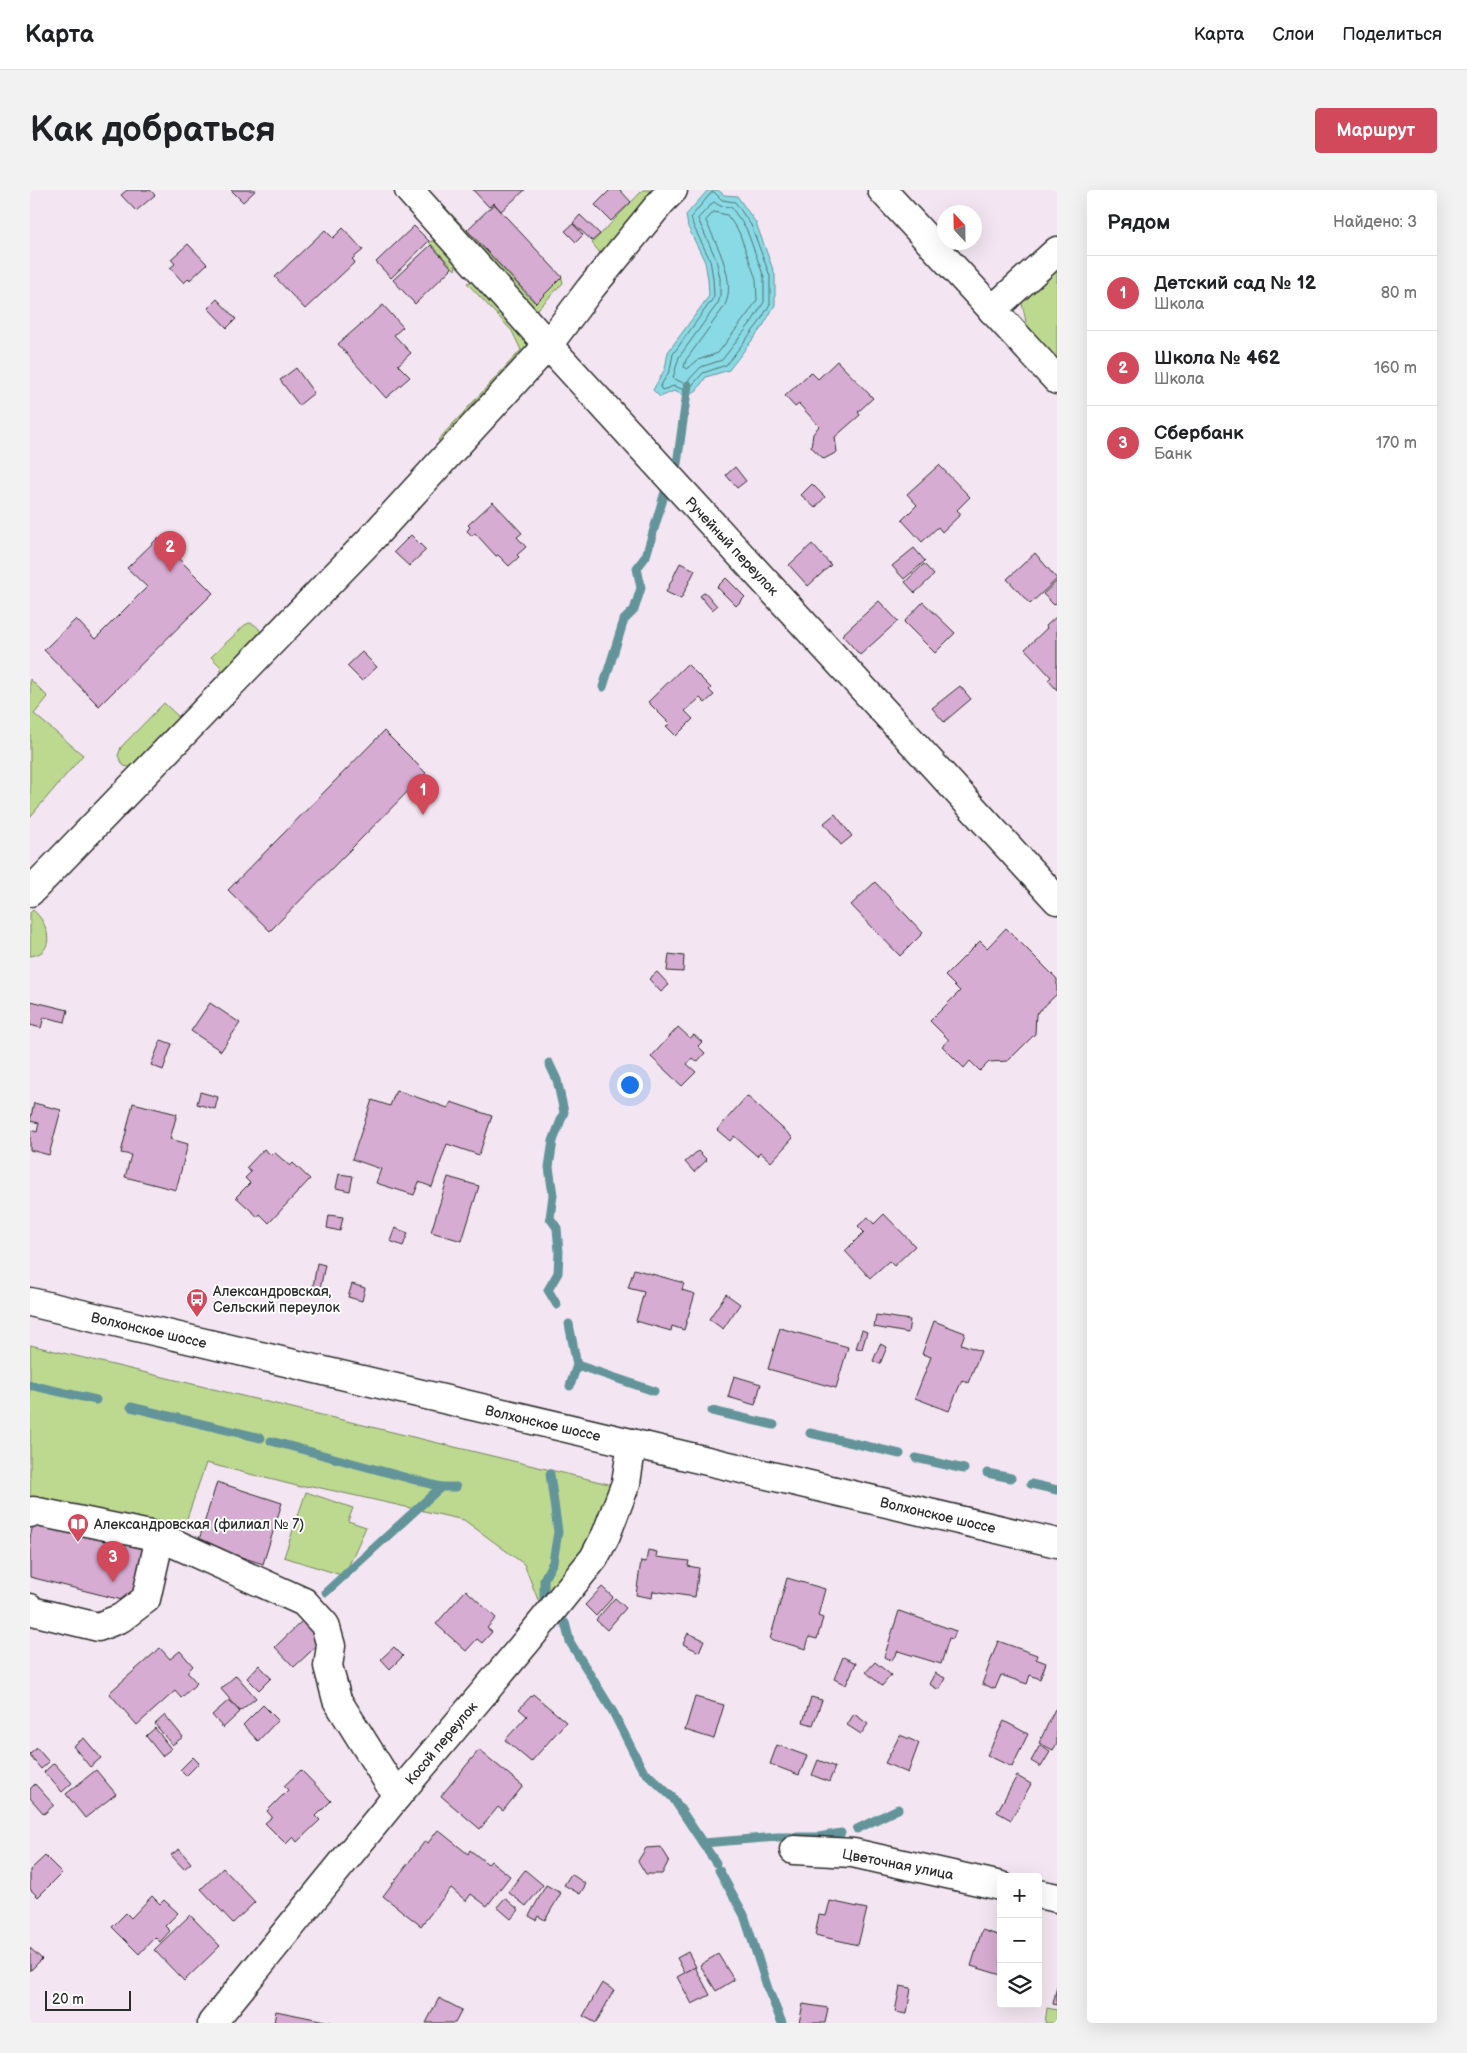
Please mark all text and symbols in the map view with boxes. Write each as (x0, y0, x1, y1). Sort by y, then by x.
text: Карта (25, 20, 94, 49)
text: Карта (1194, 24, 1244, 45)
text: Слои (1272, 24, 1314, 45)
text: Поделиться (1342, 24, 1442, 45)
button: Маршрут (1315, 108, 1437, 153)
text: Как добраться (30, 109, 276, 152)
north arrow (937, 205, 982, 250)
text: Рядом (1107, 210, 1170, 235)
text: Найдено: 3 (1333, 213, 1417, 232)
text: Детский сад № 12 (1154, 272, 1316, 295)
text: 1 (1120, 284, 1126, 303)
text: 80 m (1381, 284, 1417, 303)
text: Школа (1154, 295, 1204, 314)
text: Школа № 462 (1154, 347, 1280, 370)
text: 2 (1118, 359, 1128, 378)
text: 160 m (1374, 359, 1417, 378)
text: Школа (1154, 370, 1204, 389)
text: Сбербанк (1154, 422, 1244, 445)
text: 3 (1118, 434, 1128, 453)
text: 170 m (1376, 434, 1417, 453)
text: Банк (1154, 445, 1192, 464)
street label: Ручейный переулок (681, 493, 782, 600)
pin: 2 (154, 531, 186, 572)
pin: 1 (407, 774, 439, 815)
your location (617, 1072, 643, 1098)
place label: Александровская, Сельский переулок (212, 1283, 340, 1316)
bus stop icon: Александровская, Сельский переулок (185, 1287, 209, 1318)
street label: Волхонское шоссе (89, 1309, 209, 1352)
street label: Волхонское шоссе (483, 1402, 603, 1445)
street label: Волхонское шоссе (878, 1494, 998, 1537)
library icon: Александровская (филиал № 7) (66, 1512, 90, 1543)
place label: Александровская (филиал № 7) (93, 1516, 304, 1533)
pin: 3 (97, 1541, 129, 1582)
street label: Косой переулок (402, 1698, 481, 1788)
street label: Цветочная улица (841, 1845, 956, 1884)
map controls (997, 1873, 1042, 2008)
button: + (997, 1873, 1042, 1918)
button: − (997, 1918, 1042, 1963)
button: layers (997, 1963, 1042, 2008)
scale bar (45, 1988, 131, 2011)
text: 20 m (52, 1991, 84, 2008)

